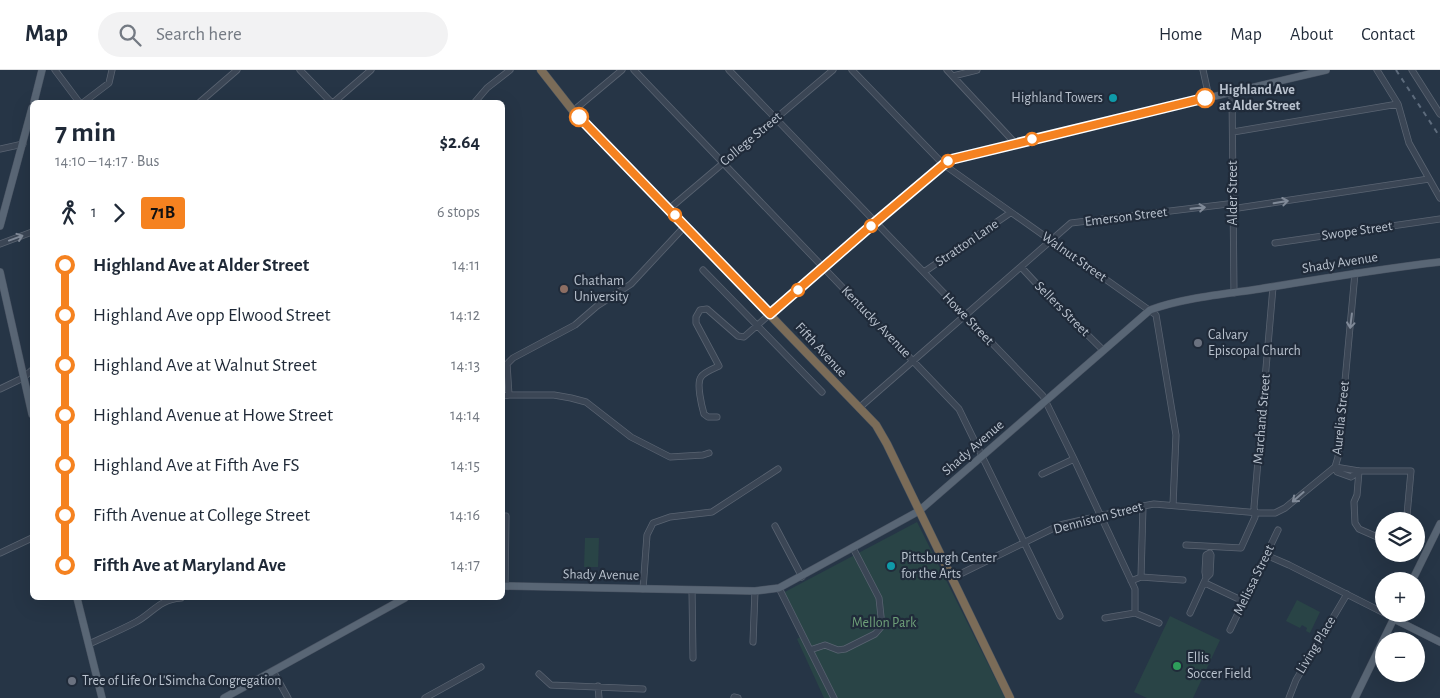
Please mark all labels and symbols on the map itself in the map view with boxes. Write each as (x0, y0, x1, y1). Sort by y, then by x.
place label: Highland Ave at Alder Street (1219, 83, 1301, 113)
marker: Highland Ave at Alder Street (1195, 88, 1215, 108)
place label: Highland Towers (1011, 91, 1103, 105)
marker: Highland Towers (1107, 92, 1119, 104)
unlabelled marker (569, 107, 589, 127)
street label: College Street (718, 109, 785, 169)
unlabelled marker (1025, 132, 1039, 146)
unlabelled marker (941, 154, 955, 168)
street label: Alder Street (1226, 160, 1240, 226)
one-way arrow (1272, 196, 1288, 206)
one-way arrow (1189, 203, 1205, 213)
street label: Emerson Street (1084, 205, 1169, 229)
unlabelled marker (668, 208, 682, 222)
street label: Stratton Lane (933, 217, 1001, 269)
unlabelled marker (864, 219, 878, 233)
street label: Swope Street (1321, 219, 1394, 243)
street label: Walnut Street (1039, 230, 1109, 285)
one-way arrow (8, 233, 23, 242)
street label: Shady Avenue (1301, 250, 1379, 276)
place label: Chatham University (574, 274, 629, 304)
street label: Sellers Street (1032, 279, 1092, 339)
marker: Chatham University (558, 283, 570, 295)
unlabelled marker (791, 283, 805, 297)
street label: Kentucky Avenue (838, 284, 914, 360)
street label: Howe Street (940, 290, 997, 348)
one-way arrow (1346, 313, 1356, 329)
street label: Fifth Avenue (792, 320, 850, 380)
place label: Calvary Episcopal Church (1208, 328, 1301, 358)
marker: Calvary Episcopal Church (1192, 337, 1204, 349)
street label: Marchand Street (1251, 373, 1273, 465)
street label: Aurelia Street (1330, 380, 1352, 456)
street label: Shady Avenue (940, 418, 1006, 478)
one-way arrow (1291, 492, 1304, 503)
street label: Denniston Street (1052, 499, 1145, 537)
street label: Melissa Street (1231, 542, 1277, 617)
place label: Pittsburgh Center for the Arts (901, 551, 997, 581)
marker: Pittsburgh Center for the Arts (885, 560, 897, 572)
street label: Shady Avenue (563, 567, 639, 583)
street label: Living Place (1294, 614, 1338, 676)
park label: Mellon Park (852, 616, 917, 630)
place label: Ellis Soccer Field (1187, 651, 1251, 681)
marker: Ellis Soccer Field (1171, 660, 1183, 672)
place label: Tree of Life Or L'Simcha Congregation (82, 674, 282, 688)
marker: Tree of Life Or L'Simcha Congregation (66, 675, 78, 687)

